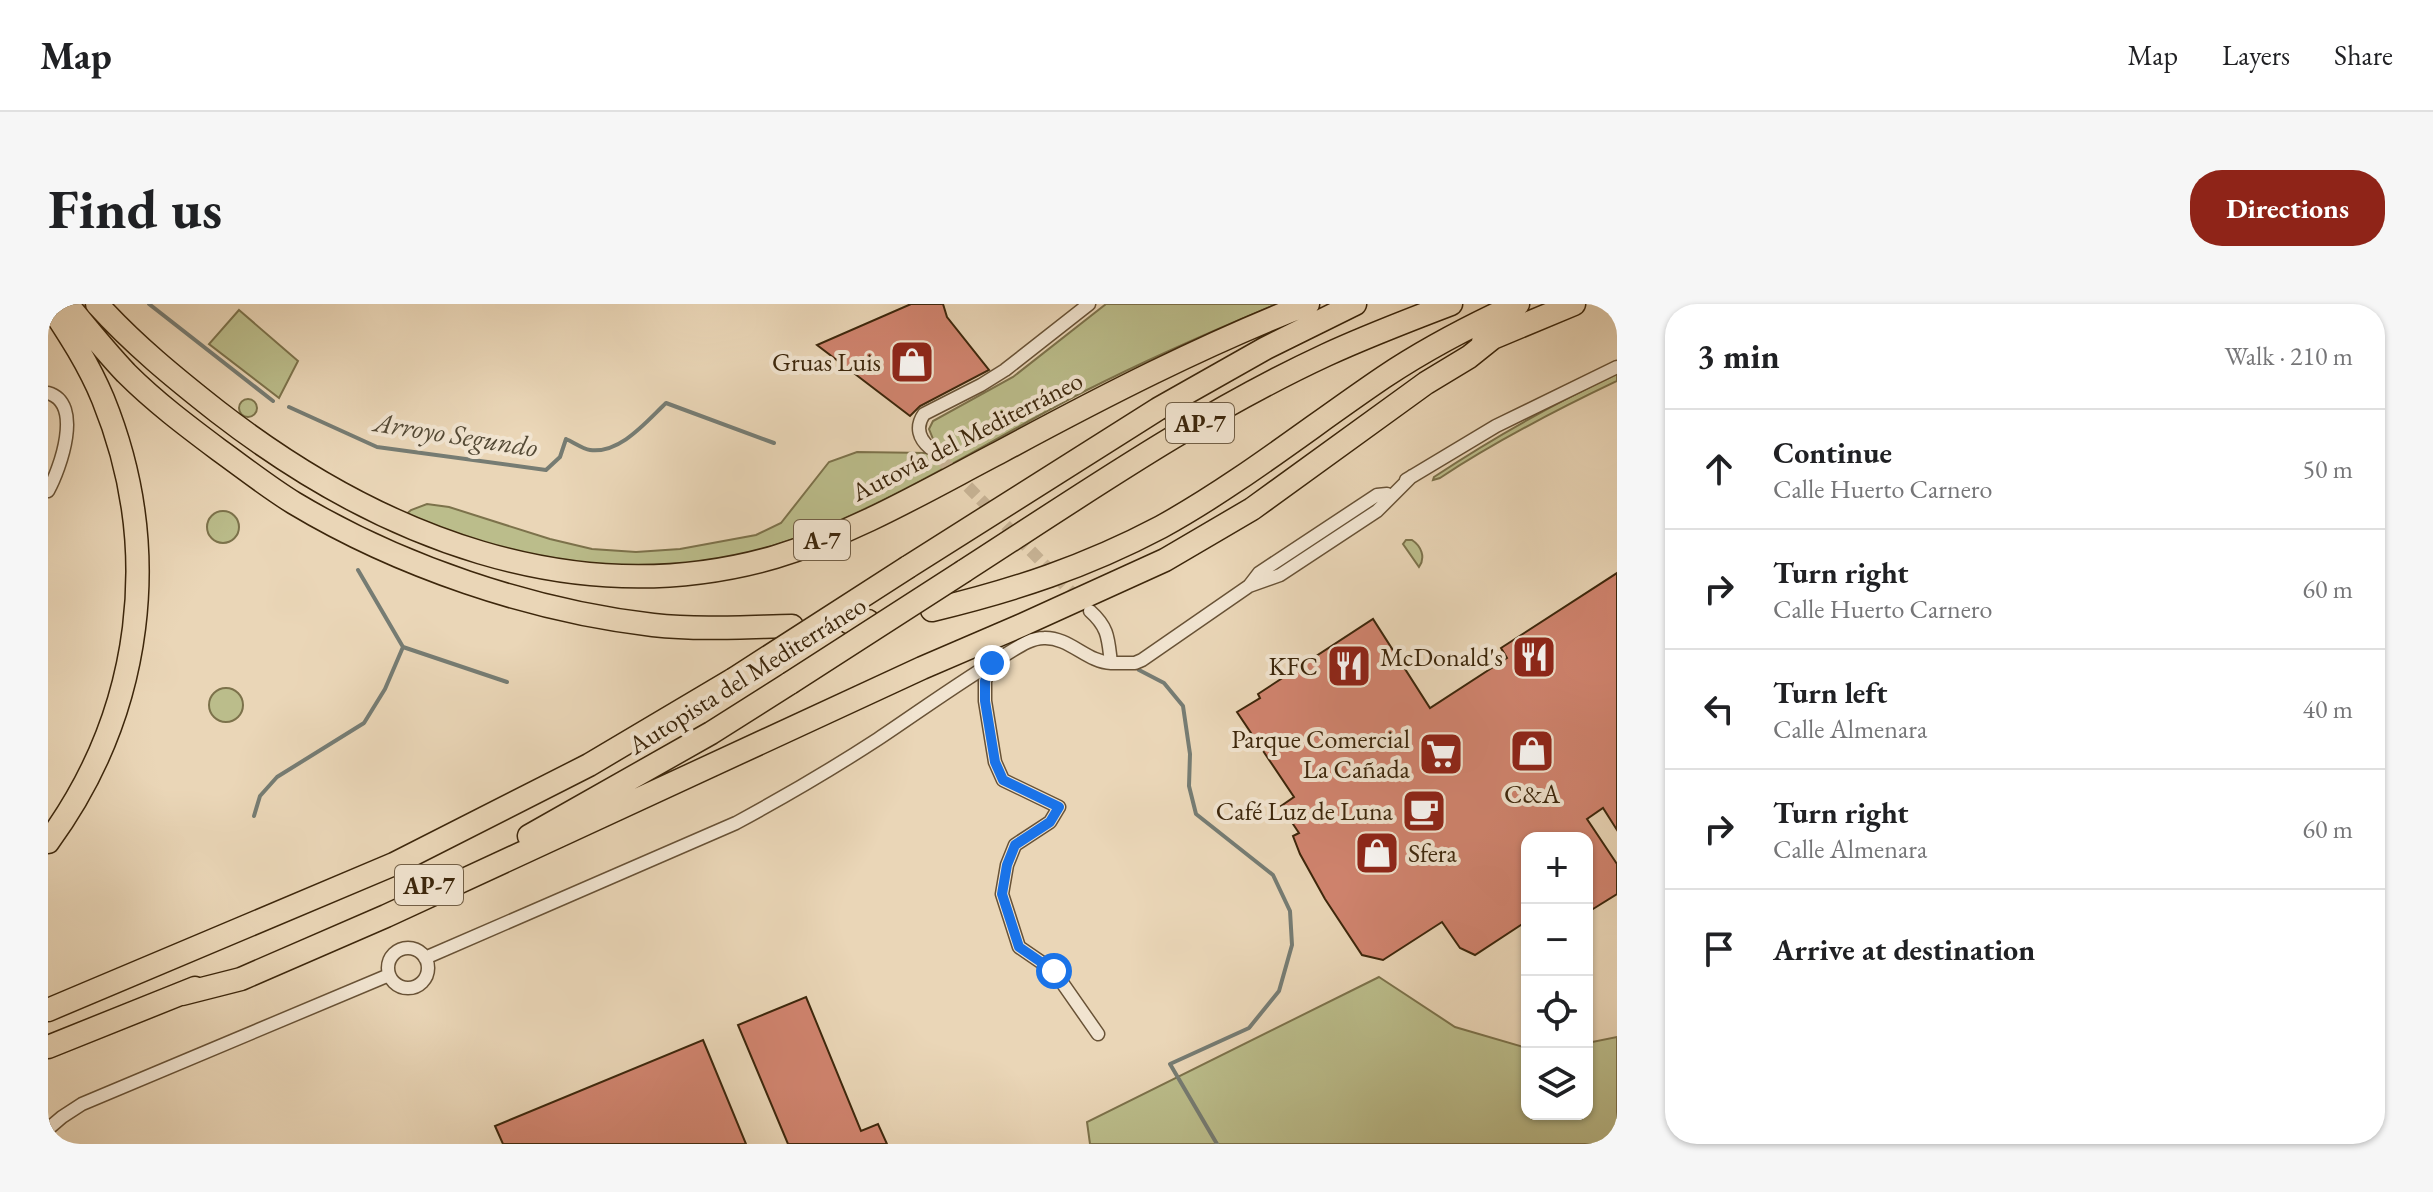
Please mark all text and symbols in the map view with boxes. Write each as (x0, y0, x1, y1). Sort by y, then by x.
text: Map (40, 31, 112, 80)
text: Map (2128, 37, 2178, 73)
text: Layers (2222, 37, 2290, 73)
text: Share (2334, 37, 2393, 73)
button: Directions (2190, 170, 2385, 246)
text: Find us (48, 172, 222, 245)
text: 3 min (1697, 334, 1780, 378)
shop icon: Gruas Luis (888, 338, 936, 386)
text: Walk · 210 m (2225, 339, 2353, 373)
place label: Gruas Luis (772, 345, 881, 379)
street label: Autovía del Mediterráneo (845, 363, 1088, 510)
water label: Arroyo Segundo (370, 403, 541, 465)
road number: AP-7 (1166, 403, 1234, 443)
text: Continue (1773, 433, 1892, 472)
icon: ahead (1697, 447, 1741, 491)
text: 50 m (2303, 452, 2353, 486)
text: Calle Huerto Carnero (1773, 472, 1992, 506)
road number: A-7 (794, 520, 850, 560)
text: Turn right (1773, 553, 1909, 592)
icon: right (1697, 567, 1741, 611)
text: 60 m (2303, 572, 2353, 606)
street label: Autopista del Mediterráneo (621, 588, 872, 763)
text: Calle Huerto Carnero (1773, 592, 1992, 626)
restaurant icon: McDonald's (1510, 633, 1558, 681)
place label: McDonald's (1380, 640, 1503, 674)
restaurant icon: KFC (1325, 642, 1373, 690)
route end (974, 645, 1010, 681)
place label: KFC (1269, 649, 1318, 683)
text: Turn left (1773, 673, 1887, 712)
icon: left (1697, 687, 1741, 731)
text: 40 m (2303, 692, 2353, 726)
text: Calle Almenara (1773, 712, 1927, 746)
place label: Parque Comercial La Cañada (1231, 722, 1411, 786)
shop icon: C&A (1508, 727, 1556, 775)
supermarket icon: Parque Comercial La Cañada (1417, 730, 1465, 778)
place label: C&A (1504, 777, 1561, 811)
cafe icon: Café Luz de Luna (1400, 787, 1448, 835)
text: Turn right (1773, 793, 1909, 832)
place label: Café Luz de Luna (1216, 794, 1394, 828)
icon: right (1697, 807, 1741, 851)
text: 60 m (2303, 812, 2353, 846)
shop icon: Sfera (1353, 829, 1401, 877)
map controls (1521, 832, 1593, 1120)
button: + (1521, 832, 1593, 904)
text: Calle Almenara (1773, 832, 1927, 866)
place label: Sfera (1408, 836, 1458, 870)
road number: AP-7 (395, 865, 463, 905)
button: − (1521, 904, 1593, 976)
icon: arrive (1697, 927, 1741, 971)
text: Arrive at destination (1773, 930, 2035, 969)
route start (1036, 953, 1072, 989)
button: locate (1521, 976, 1593, 1048)
button: layers (1521, 1048, 1593, 1120)

